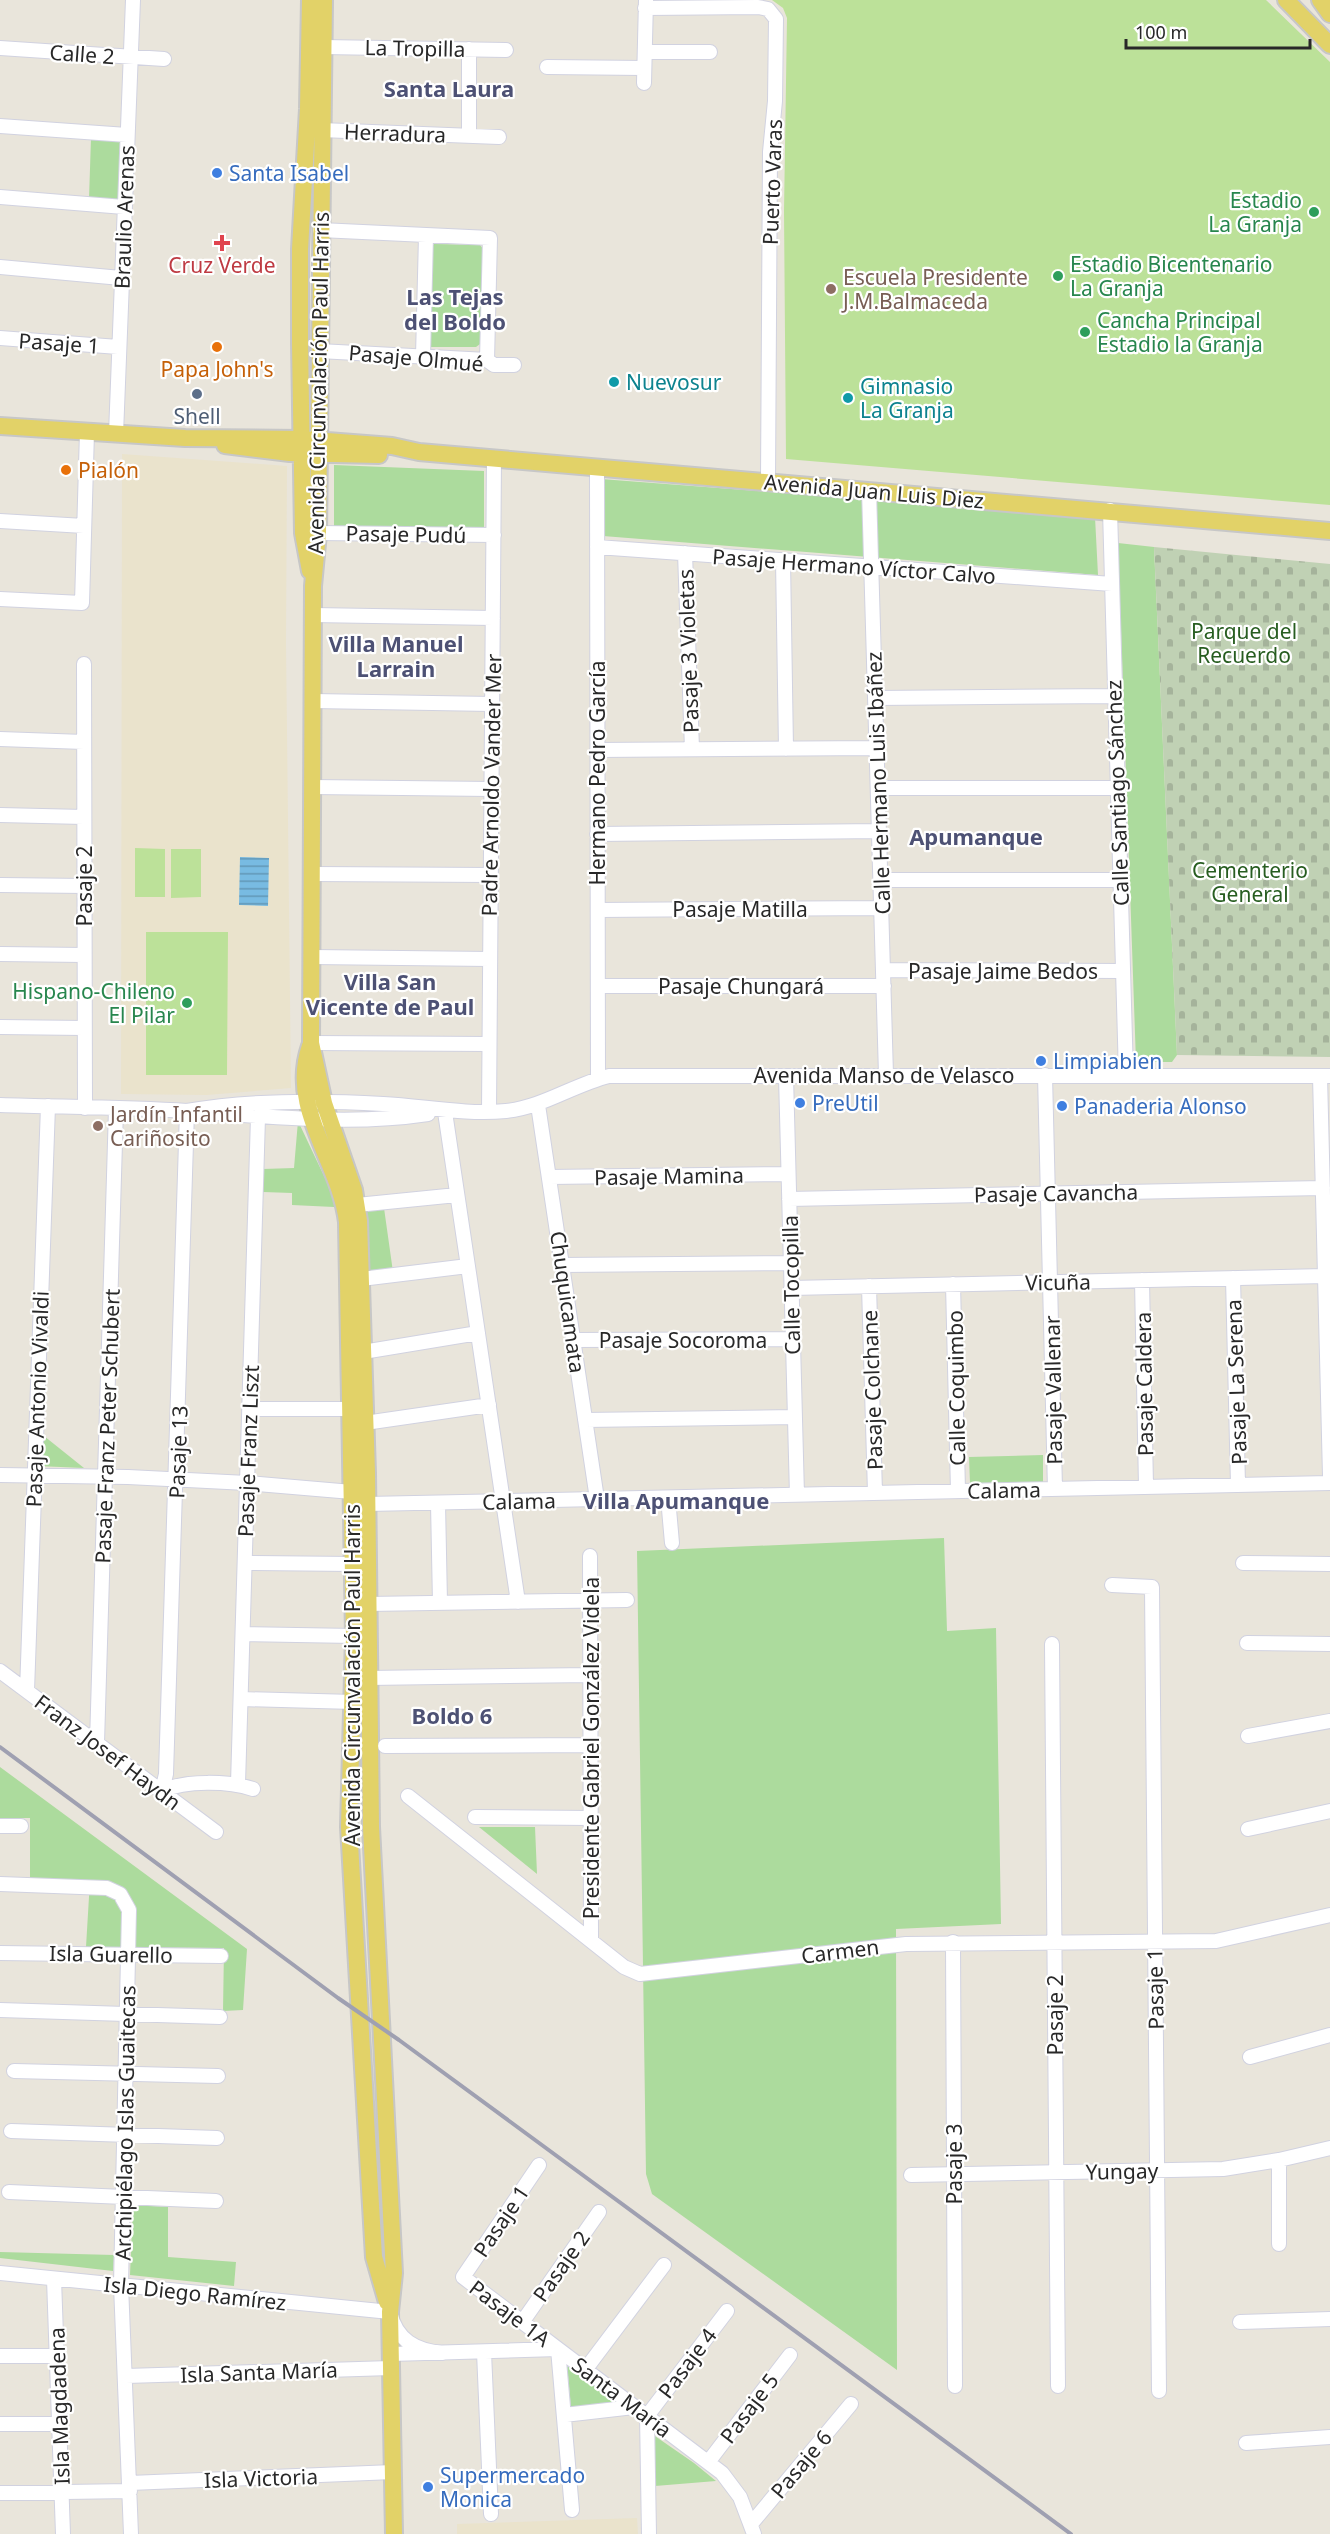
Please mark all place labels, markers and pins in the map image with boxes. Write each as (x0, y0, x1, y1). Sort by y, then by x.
place label: Santa Isabel (229, 159, 349, 187)
marker: Santa Isabel (210, 166, 224, 180)
place label: Estadio La Granja (1208, 186, 1302, 238)
marker: Estadio La Granja (1307, 205, 1321, 219)
marker: Cruz Verde (215, 236, 229, 250)
place label: Estadio Bicentenario La Granja (1070, 250, 1273, 302)
place label: Cruz Verde (168, 251, 276, 279)
place label: Escuela Presidente J.M.Balmaceda (841, 263, 1028, 315)
marker: Estadio Bicentenario La Granja (1051, 269, 1065, 283)
marker: Escuela Presidente J.M.Balmaceda (824, 282, 838, 296)
place label: Cancha Principal Estadio la Granja (1097, 306, 1263, 358)
marker: Cancha Principal Estadio la Granja (1078, 325, 1092, 339)
marker: Papa John's (210, 340, 224, 354)
place label: Papa John's (161, 355, 273, 383)
place label: Nuevosur (626, 368, 722, 396)
place label: Gimnasio La Granja (860, 372, 954, 424)
marker: Nuevosur (607, 375, 621, 389)
marker: Shell (190, 387, 204, 401)
marker: Gimnasio La Granja (841, 391, 855, 405)
place label: Shell (173, 402, 221, 430)
place label: Pialón (78, 456, 139, 484)
marker: Pialón (59, 463, 73, 477)
place label: Hispano-Chileno El Pilar (12, 977, 175, 1029)
marker: Hispano-Chileno El Pilar (180, 996, 194, 1010)
place label: Limpiabien (1053, 1047, 1162, 1075)
marker: Limpiabien (1034, 1054, 1048, 1068)
place label: PreUtil (812, 1089, 879, 1117)
place label: Panaderia Alonso (1074, 1092, 1247, 1120)
marker: PreUtil (793, 1096, 807, 1110)
marker: Panaderia Alonso (1055, 1099, 1069, 1113)
place label: Jardín Infantil Cariñosito (108, 1100, 243, 1152)
marker: Jardín Infantil Cariñosito (91, 1119, 105, 1133)
place label: Supermercado Monica (440, 2461, 585, 2513)
marker: Supermercado Monica (421, 2480, 435, 2494)

